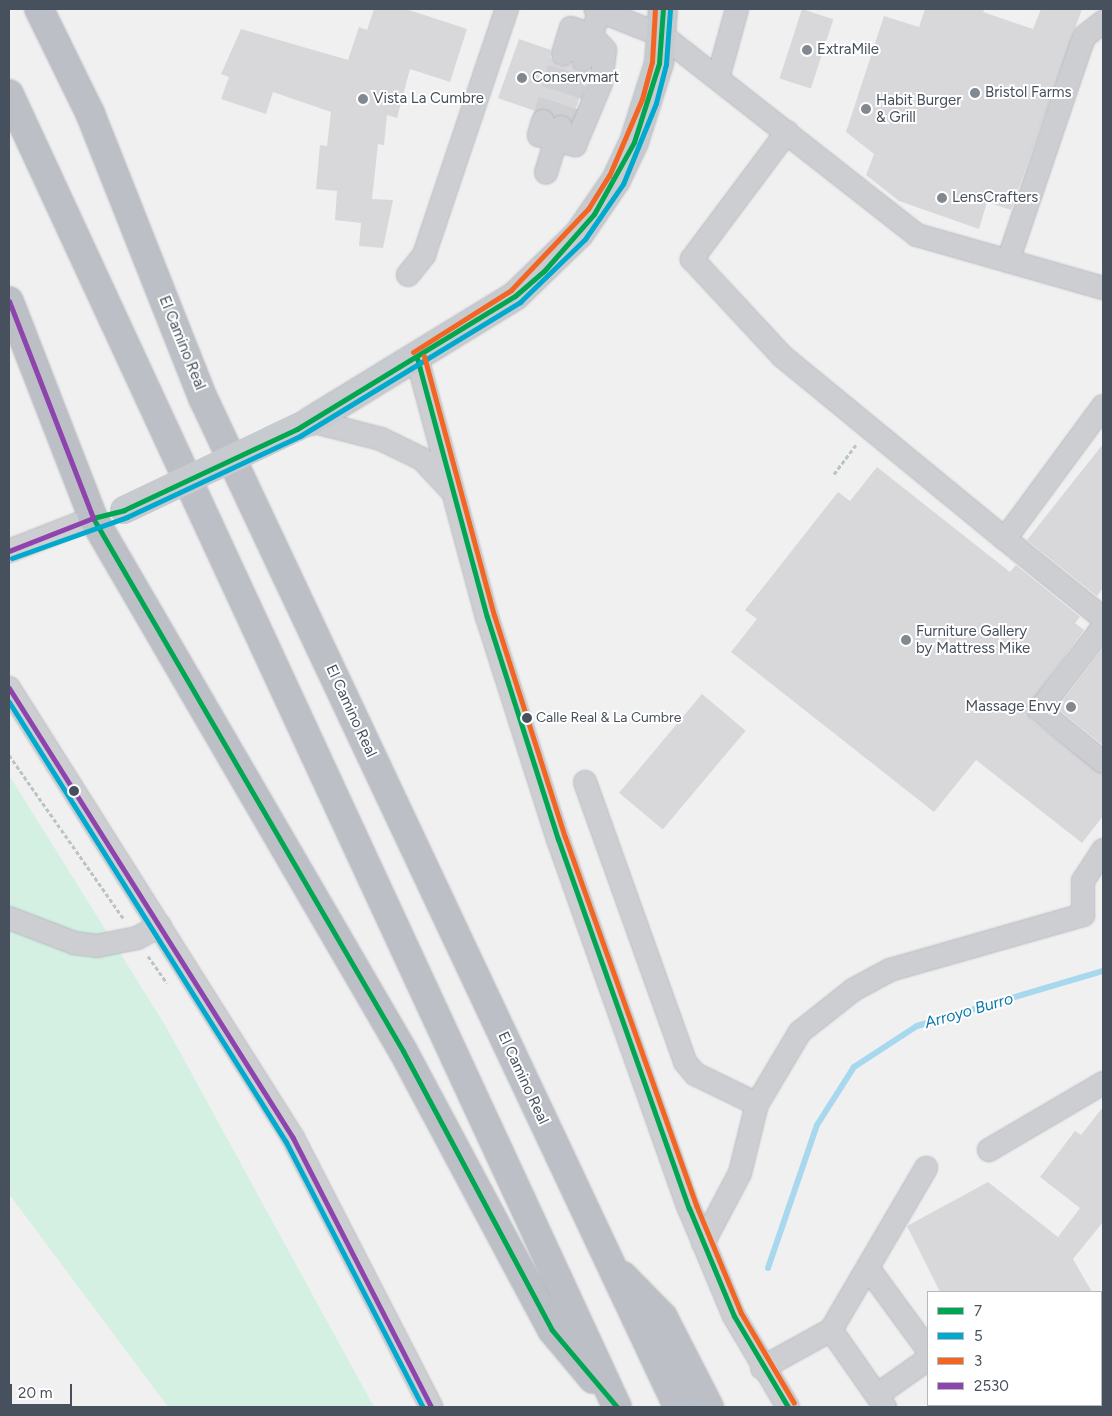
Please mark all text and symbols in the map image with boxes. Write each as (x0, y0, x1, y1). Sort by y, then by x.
place label: ExtraMile (817, 41, 879, 59)
marker: ExtraMile (801, 44, 813, 56)
place label: Conservmart (532, 69, 619, 87)
marker: Conservmart (516, 72, 528, 84)
place label: Bristol Farms (985, 84, 1072, 102)
marker: Bristol Farms (969, 87, 981, 99)
place label: Vista La Cumbre (373, 90, 484, 108)
place label: Habit Burger & Grill (876, 91, 961, 126)
marker: Vista La Cumbre (357, 93, 369, 105)
marker: Habit Burger & Grill (860, 103, 872, 115)
place label: LensCrafters (952, 189, 1038, 207)
marker: LensCrafters (936, 192, 948, 204)
street label: El Camino Real (155, 293, 209, 393)
place label: Furniture Gallery by Mattress Mike (916, 622, 1030, 657)
marker: Furniture Gallery by Mattress Mike (900, 634, 912, 646)
street label: El Camino Real (322, 662, 380, 760)
place label: Massage Envy (966, 698, 1061, 716)
marker: Massage Envy (1065, 701, 1077, 713)
place label: Calle Real & La Cumbre (536, 710, 681, 726)
marker: Calle Real & La Cumbre (522, 713, 532, 723)
unlabelled marker (69, 786, 79, 796)
water label: Arroyo Burro (923, 989, 1015, 1033)
street label: El Camino Real (494, 1029, 552, 1127)
legend (927, 1291, 1102, 1406)
text: 7 (974, 1302, 982, 1320)
text: 5 (974, 1327, 983, 1345)
text: 3 (974, 1352, 982, 1370)
scale bar (12, 1374, 75, 1406)
text: 2530 (974, 1377, 1009, 1395)
text: 20 m (18, 1384, 52, 1402)

